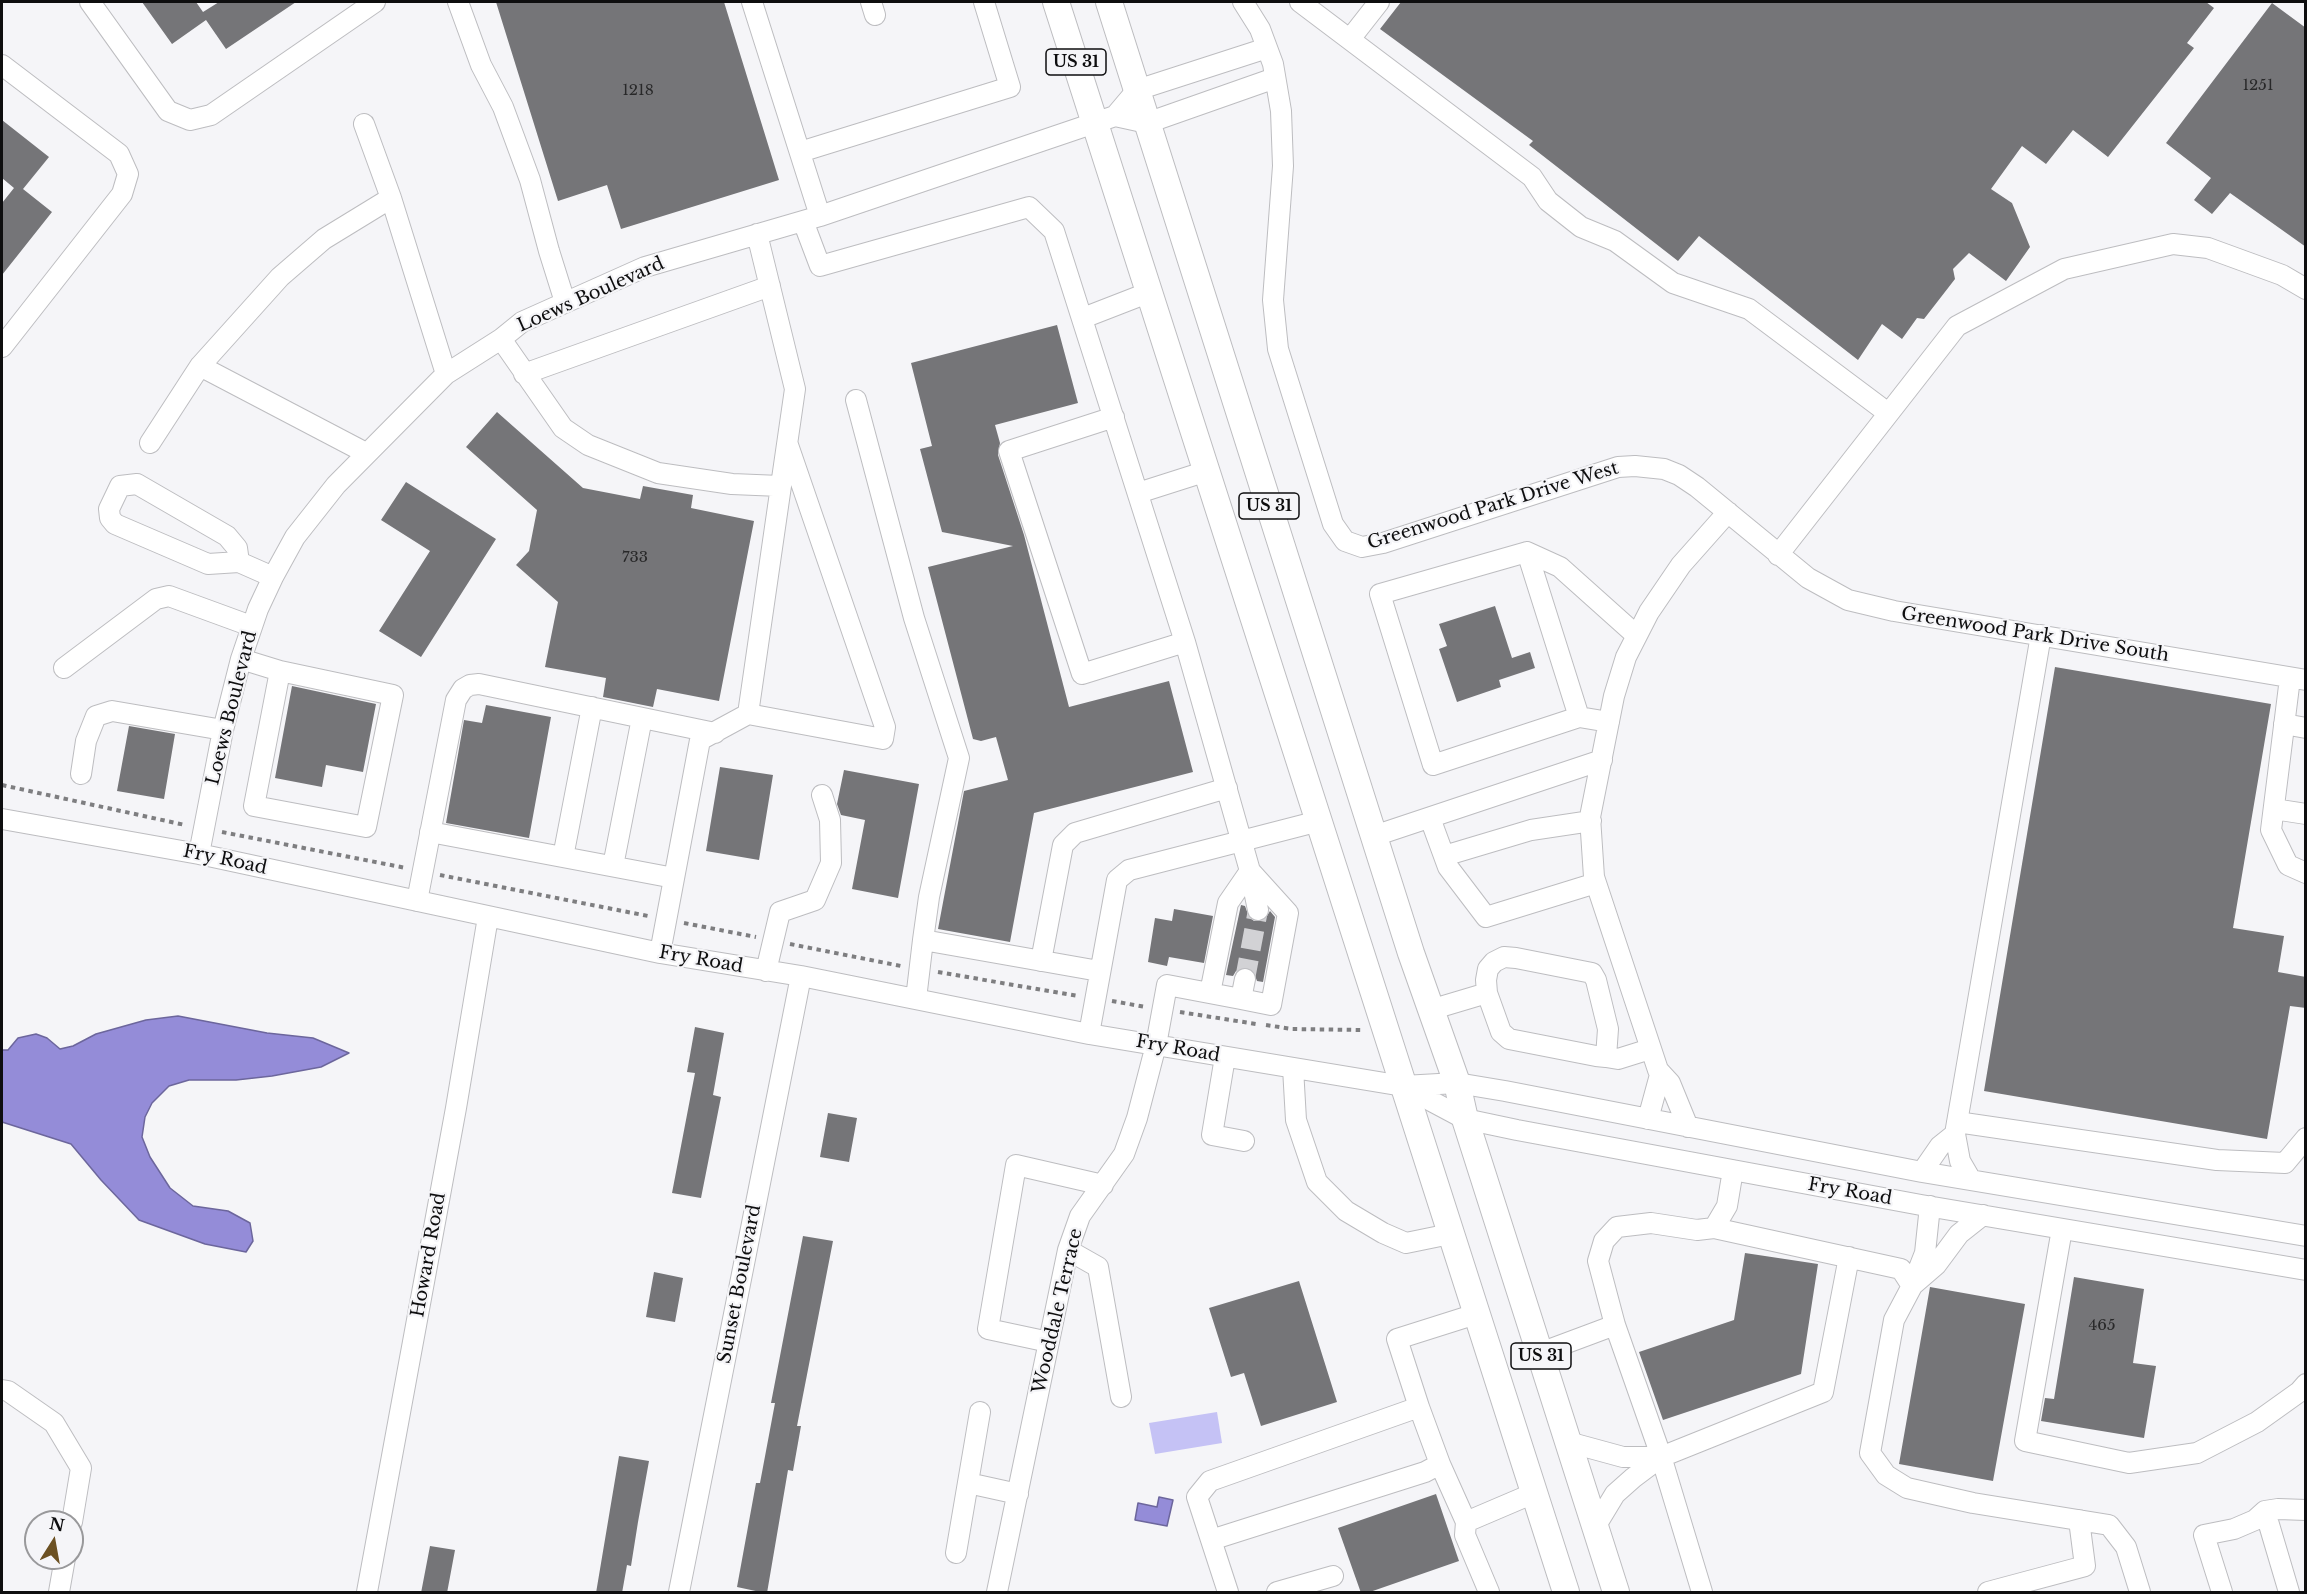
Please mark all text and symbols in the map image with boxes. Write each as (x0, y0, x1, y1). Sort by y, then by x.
road number: US 31 (1046, 49, 1106, 75)
house number: 1251 (2242, 77, 2274, 95)
house number: 1218 (622, 82, 654, 100)
street label: Loews Boulevard (514, 253, 668, 337)
street label: Greenwood Park Drive West (1365, 457, 1621, 555)
road number: US 31 (1239, 493, 1299, 519)
house number: 733 (622, 549, 648, 567)
street label: Greenwood Park Drive South (1900, 603, 2170, 667)
street label: Loews Boulevard (202, 629, 262, 787)
street label: Fry Road (181, 841, 269, 879)
street label: Fry Road (657, 942, 745, 978)
street label: Fry Road (1134, 1031, 1222, 1067)
street label: Fry Road (1806, 1174, 1894, 1210)
street label: Howard Road (407, 1191, 451, 1319)
street label: Sunset Boulevard (714, 1203, 766, 1365)
street label: Wooddale Terrace (1028, 1226, 1088, 1396)
house number: 465 (2089, 1317, 2115, 1335)
road number: US 31 (1511, 1343, 1571, 1369)
north arrow (24, 1510, 84, 1570)
text: N (48, 1513, 66, 1536)

